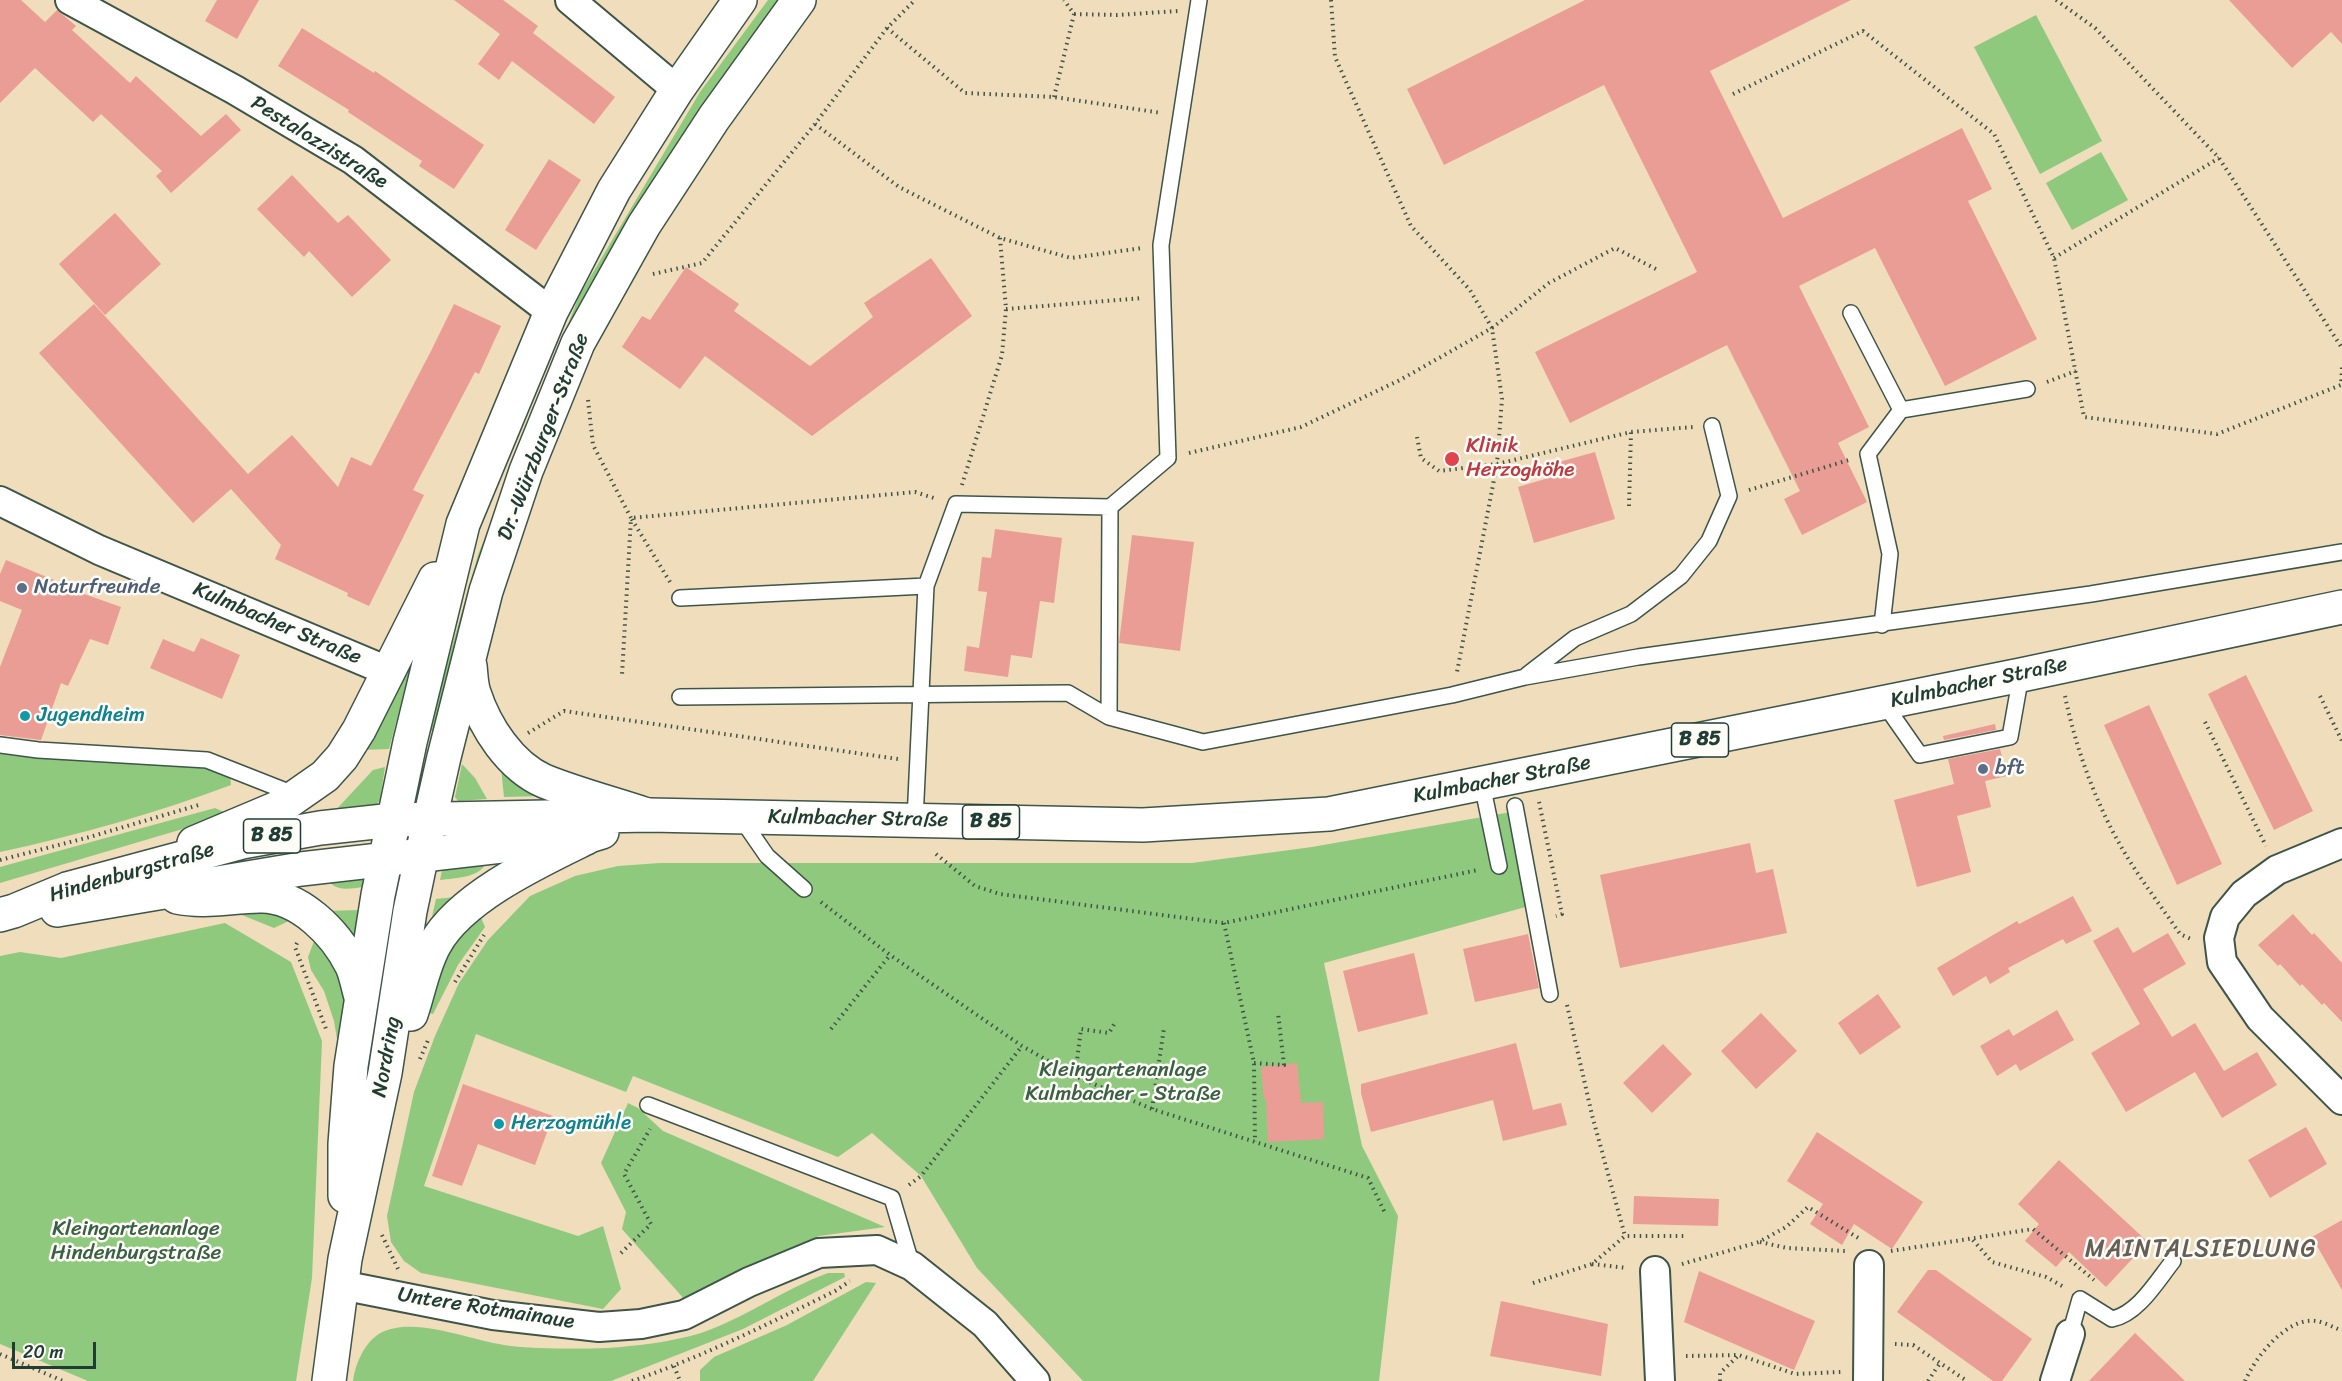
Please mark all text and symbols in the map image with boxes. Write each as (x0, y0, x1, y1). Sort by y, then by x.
street label: Pestalozzistraße (246, 91, 392, 195)
street label: Dr.-Würzburger-Straße (493, 330, 595, 544)
place label: Klinik Herzoghöhe (1466, 434, 1574, 484)
marker: Klinik Herzoghöhe (1443, 450, 1461, 468)
place label: Naturfreunde (34, 575, 160, 601)
street label: Kulmbacher Straße (189, 577, 365, 671)
marker: Naturfreunde (15, 581, 29, 595)
street label: Kulmbacher Straße (1888, 652, 2070, 714)
place label: Jugendheim (37, 703, 145, 729)
marker: Jugendheim (18, 709, 32, 723)
road number: B 85 (1672, 723, 1728, 757)
street label: Kulmbacher Straße (1411, 750, 1593, 810)
place label: bft (1995, 756, 2024, 782)
marker: bft (1976, 762, 1990, 776)
street label: Kulmbacher Straße (768, 805, 948, 833)
road number: B 85 (962, 805, 1020, 839)
road number: B 85 (244, 819, 300, 853)
street label: Hindenburgstraße (47, 837, 217, 909)
street label: Nordring (368, 1015, 406, 1099)
park label: Kleingartenanlage Kulmbacher - Straße (1025, 1058, 1221, 1108)
place label: Herzogmühle (511, 1111, 631, 1137)
marker: Herzogmühle (492, 1117, 506, 1131)
park label: Kleingartenanlage Hindenburgstraße (51, 1217, 221, 1267)
district label: MAINTALSIEDLUNG (2087, 1236, 2315, 1264)
street label: Untere Rotmainaue (396, 1283, 576, 1335)
scale bar (15, 1330, 99, 1368)
text: 20 m (23, 1336, 63, 1368)

